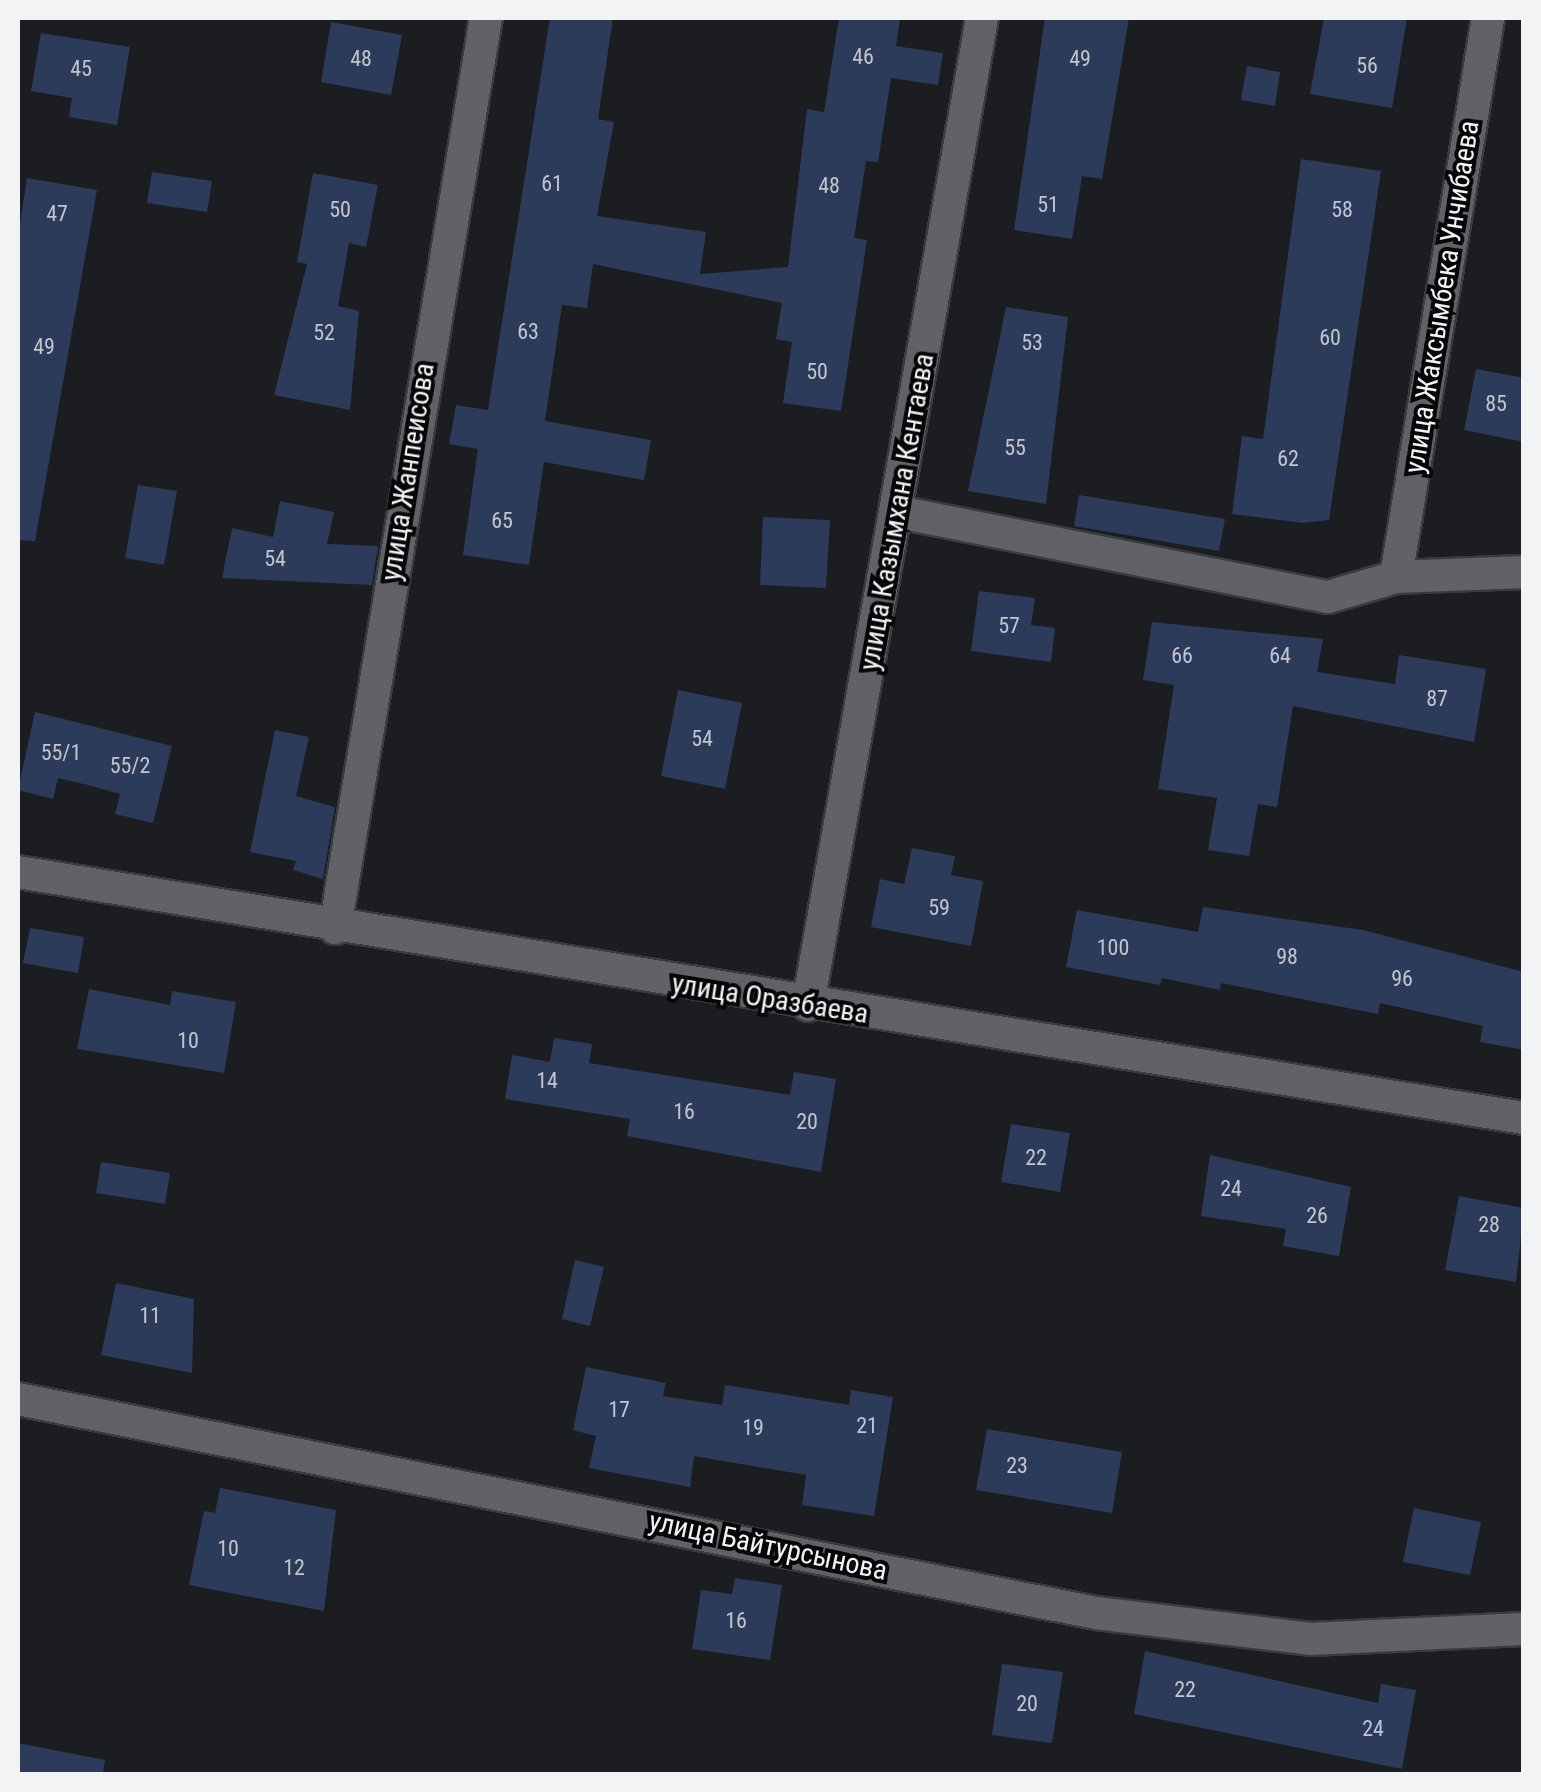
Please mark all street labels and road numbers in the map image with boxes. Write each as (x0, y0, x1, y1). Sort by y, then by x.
street label: улица Жаксымбека Унчибаева (1398, 118, 1486, 476)
street label: улица Казымхана Кентаева (853, 351, 941, 673)
street label: улица Жанпеисова (374, 361, 442, 583)
street label: улица Оразбаева (669, 967, 871, 1031)
street label: улица Байтурсынова (646, 1504, 890, 1588)

